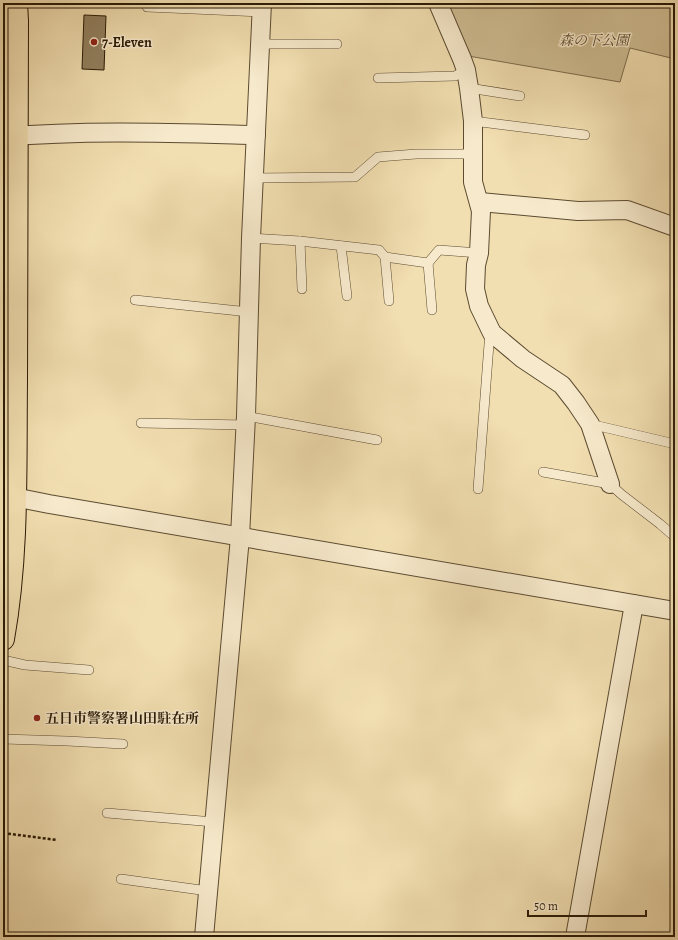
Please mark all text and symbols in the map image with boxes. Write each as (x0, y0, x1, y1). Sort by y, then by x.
park label: 森の下公園 (559, 31, 631, 50)
place label: 7-Eleven (102, 33, 152, 52)
marker: 7-Eleven (89, 37, 99, 47)
place label: 五日市警察署山田駐在所 (45, 709, 199, 728)
marker: 五日市警察署山田駐在所 (32, 713, 42, 723)
scale bar (528, 892, 646, 918)
text: 50 m (534, 898, 558, 914)

